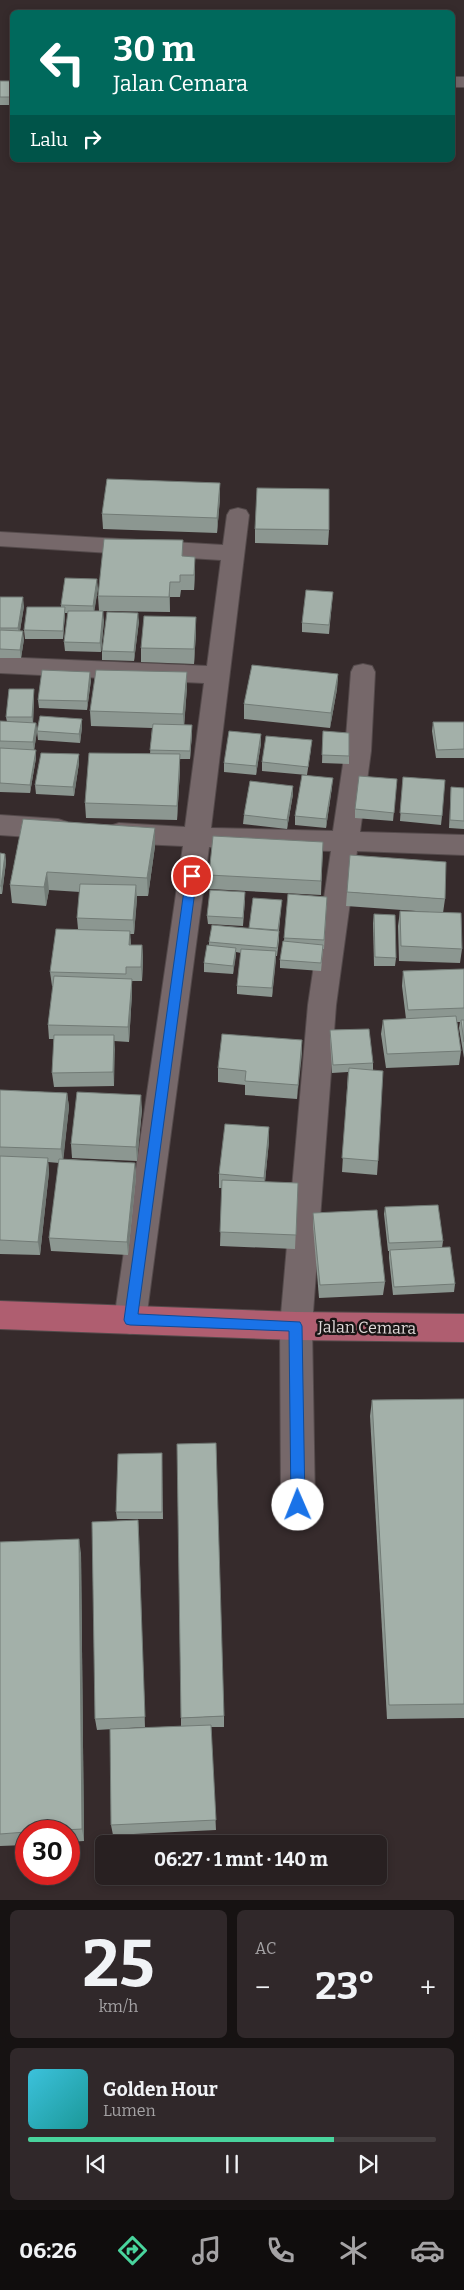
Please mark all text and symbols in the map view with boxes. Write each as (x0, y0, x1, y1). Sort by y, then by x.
text: 30 m (113, 28, 195, 70)
icon: left (30, 30, 95, 95)
text: Jalan Cemara (113, 70, 248, 97)
icon: right (78, 125, 106, 153)
text: Lalu (30, 128, 68, 151)
pin (171, 855, 213, 897)
icon: arrive (178, 862, 206, 890)
street label: Jalan Cemara (317, 1317, 416, 1338)
position arrow (271, 1478, 323, 1530)
speed limit sign: 30 (15, 1820, 80, 1885)
text: 06:27 · 1 mnt · 140 m (154, 1848, 328, 1871)
text: 25 (82, 1925, 155, 2003)
text: AC (255, 1939, 276, 1958)
text: 23° (315, 1963, 375, 2009)
text: − (255, 1971, 270, 2004)
text: + (420, 1971, 436, 2004)
text: km/h (99, 1997, 138, 2016)
text: Golden Hour (103, 2078, 218, 2101)
text: Lumen (103, 2101, 156, 2120)
icon: previous (82, 2150, 110, 2178)
icon: pause (218, 2150, 246, 2178)
icon: next (354, 2150, 382, 2178)
icon: directions (115, 2233, 150, 2268)
icon: music (189, 2233, 224, 2268)
icon: phone (263, 2233, 298, 2268)
icon: climate (336, 2233, 371, 2268)
icon: car (410, 2233, 445, 2268)
text: 06:26 (19, 2237, 77, 2264)

